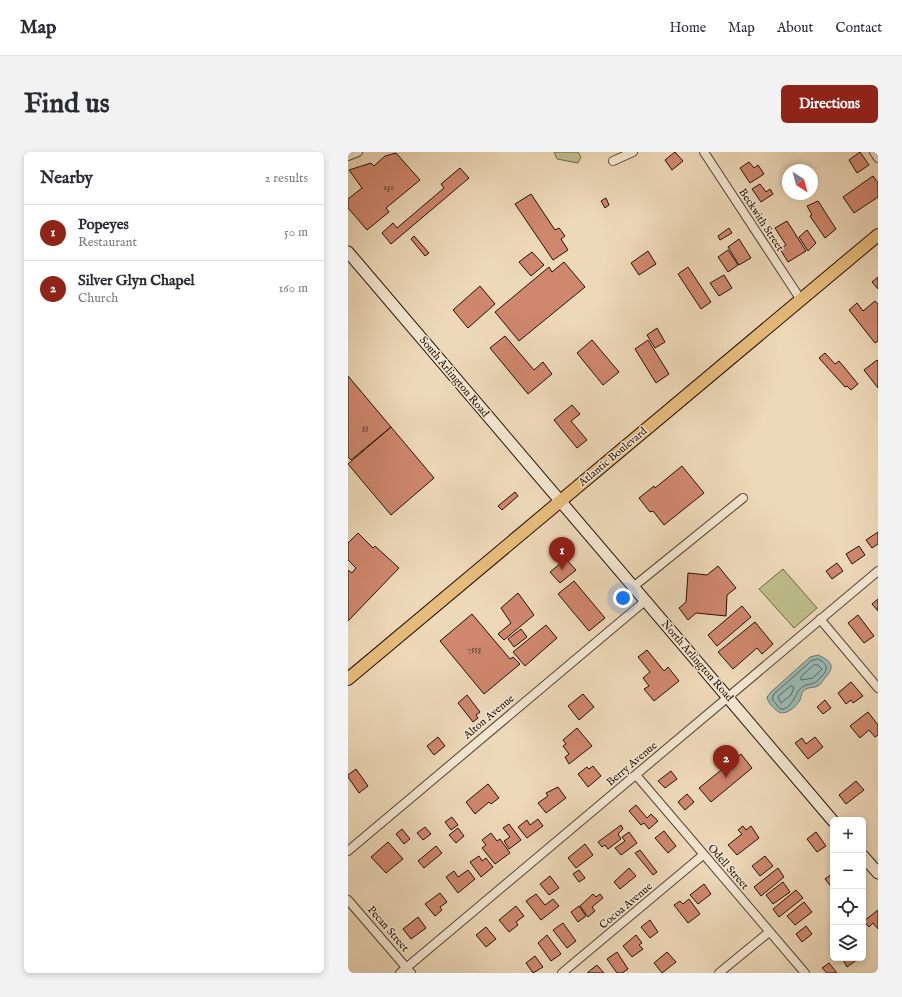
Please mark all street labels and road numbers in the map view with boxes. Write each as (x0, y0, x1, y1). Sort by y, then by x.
street label: Beckwith Street (735, 186, 787, 254)
street label: South Arlington Road (416, 334, 492, 420)
street label: Atlantic Boulevard (575, 424, 650, 490)
street label: North Arlington Road (658, 617, 736, 705)
street label: Alton Avenue (460, 692, 517, 743)
street label: Berry Avenue (604, 739, 660, 789)
street label: Odell Street (704, 841, 752, 893)
street label: Cocoa Avenue (597, 880, 655, 932)
street label: Pecan Street (364, 903, 412, 955)

